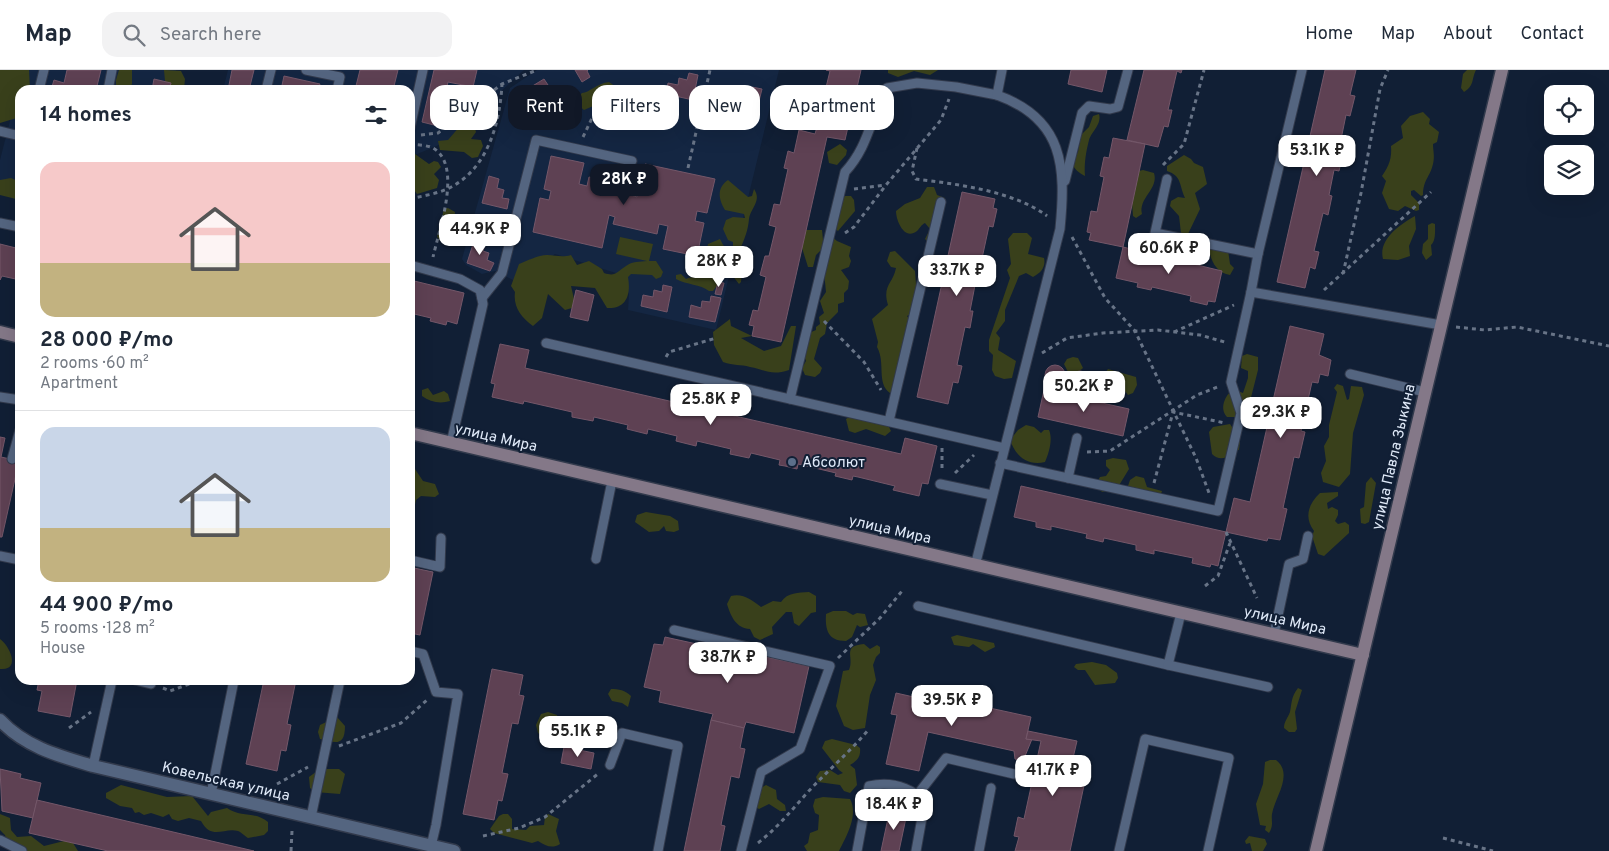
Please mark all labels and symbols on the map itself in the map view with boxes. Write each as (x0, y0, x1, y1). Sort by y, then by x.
pin: 53.1K ₽ (1271, 134, 1363, 177)
pin: 28K ₽ (589, 164, 659, 206)
pin: 44.9K ₽ (434, 214, 526, 256)
pin: 60.6K ₽ (1123, 232, 1215, 275)
pin: 28K ₽ (684, 246, 754, 288)
pin: 33.7K ₽ (911, 254, 1003, 297)
pin: 50.2K ₽ (1038, 370, 1130, 413)
street label: улица Павла Зыкина (1368, 382, 1421, 532)
pin: 25.8K ₽ (665, 384, 757, 426)
pin: 29.3K ₽ (1235, 396, 1327, 439)
street label: улица Мира (453, 420, 539, 457)
place label: Абсолют (802, 454, 865, 473)
marker: Абсолют (786, 456, 798, 468)
street label: улица Мира (847, 512, 933, 549)
street label: улица Мира (1242, 603, 1328, 640)
pin: 38.7K ₽ (682, 642, 774, 684)
pin: 39.5K ₽ (906, 684, 998, 727)
pin: 55.1K ₽ (532, 716, 624, 758)
pin: 41.7K ₽ (1007, 754, 1099, 797)
street label: Ковельская улица (160, 758, 292, 806)
pin: 18.4K ₽ (848, 788, 940, 831)

